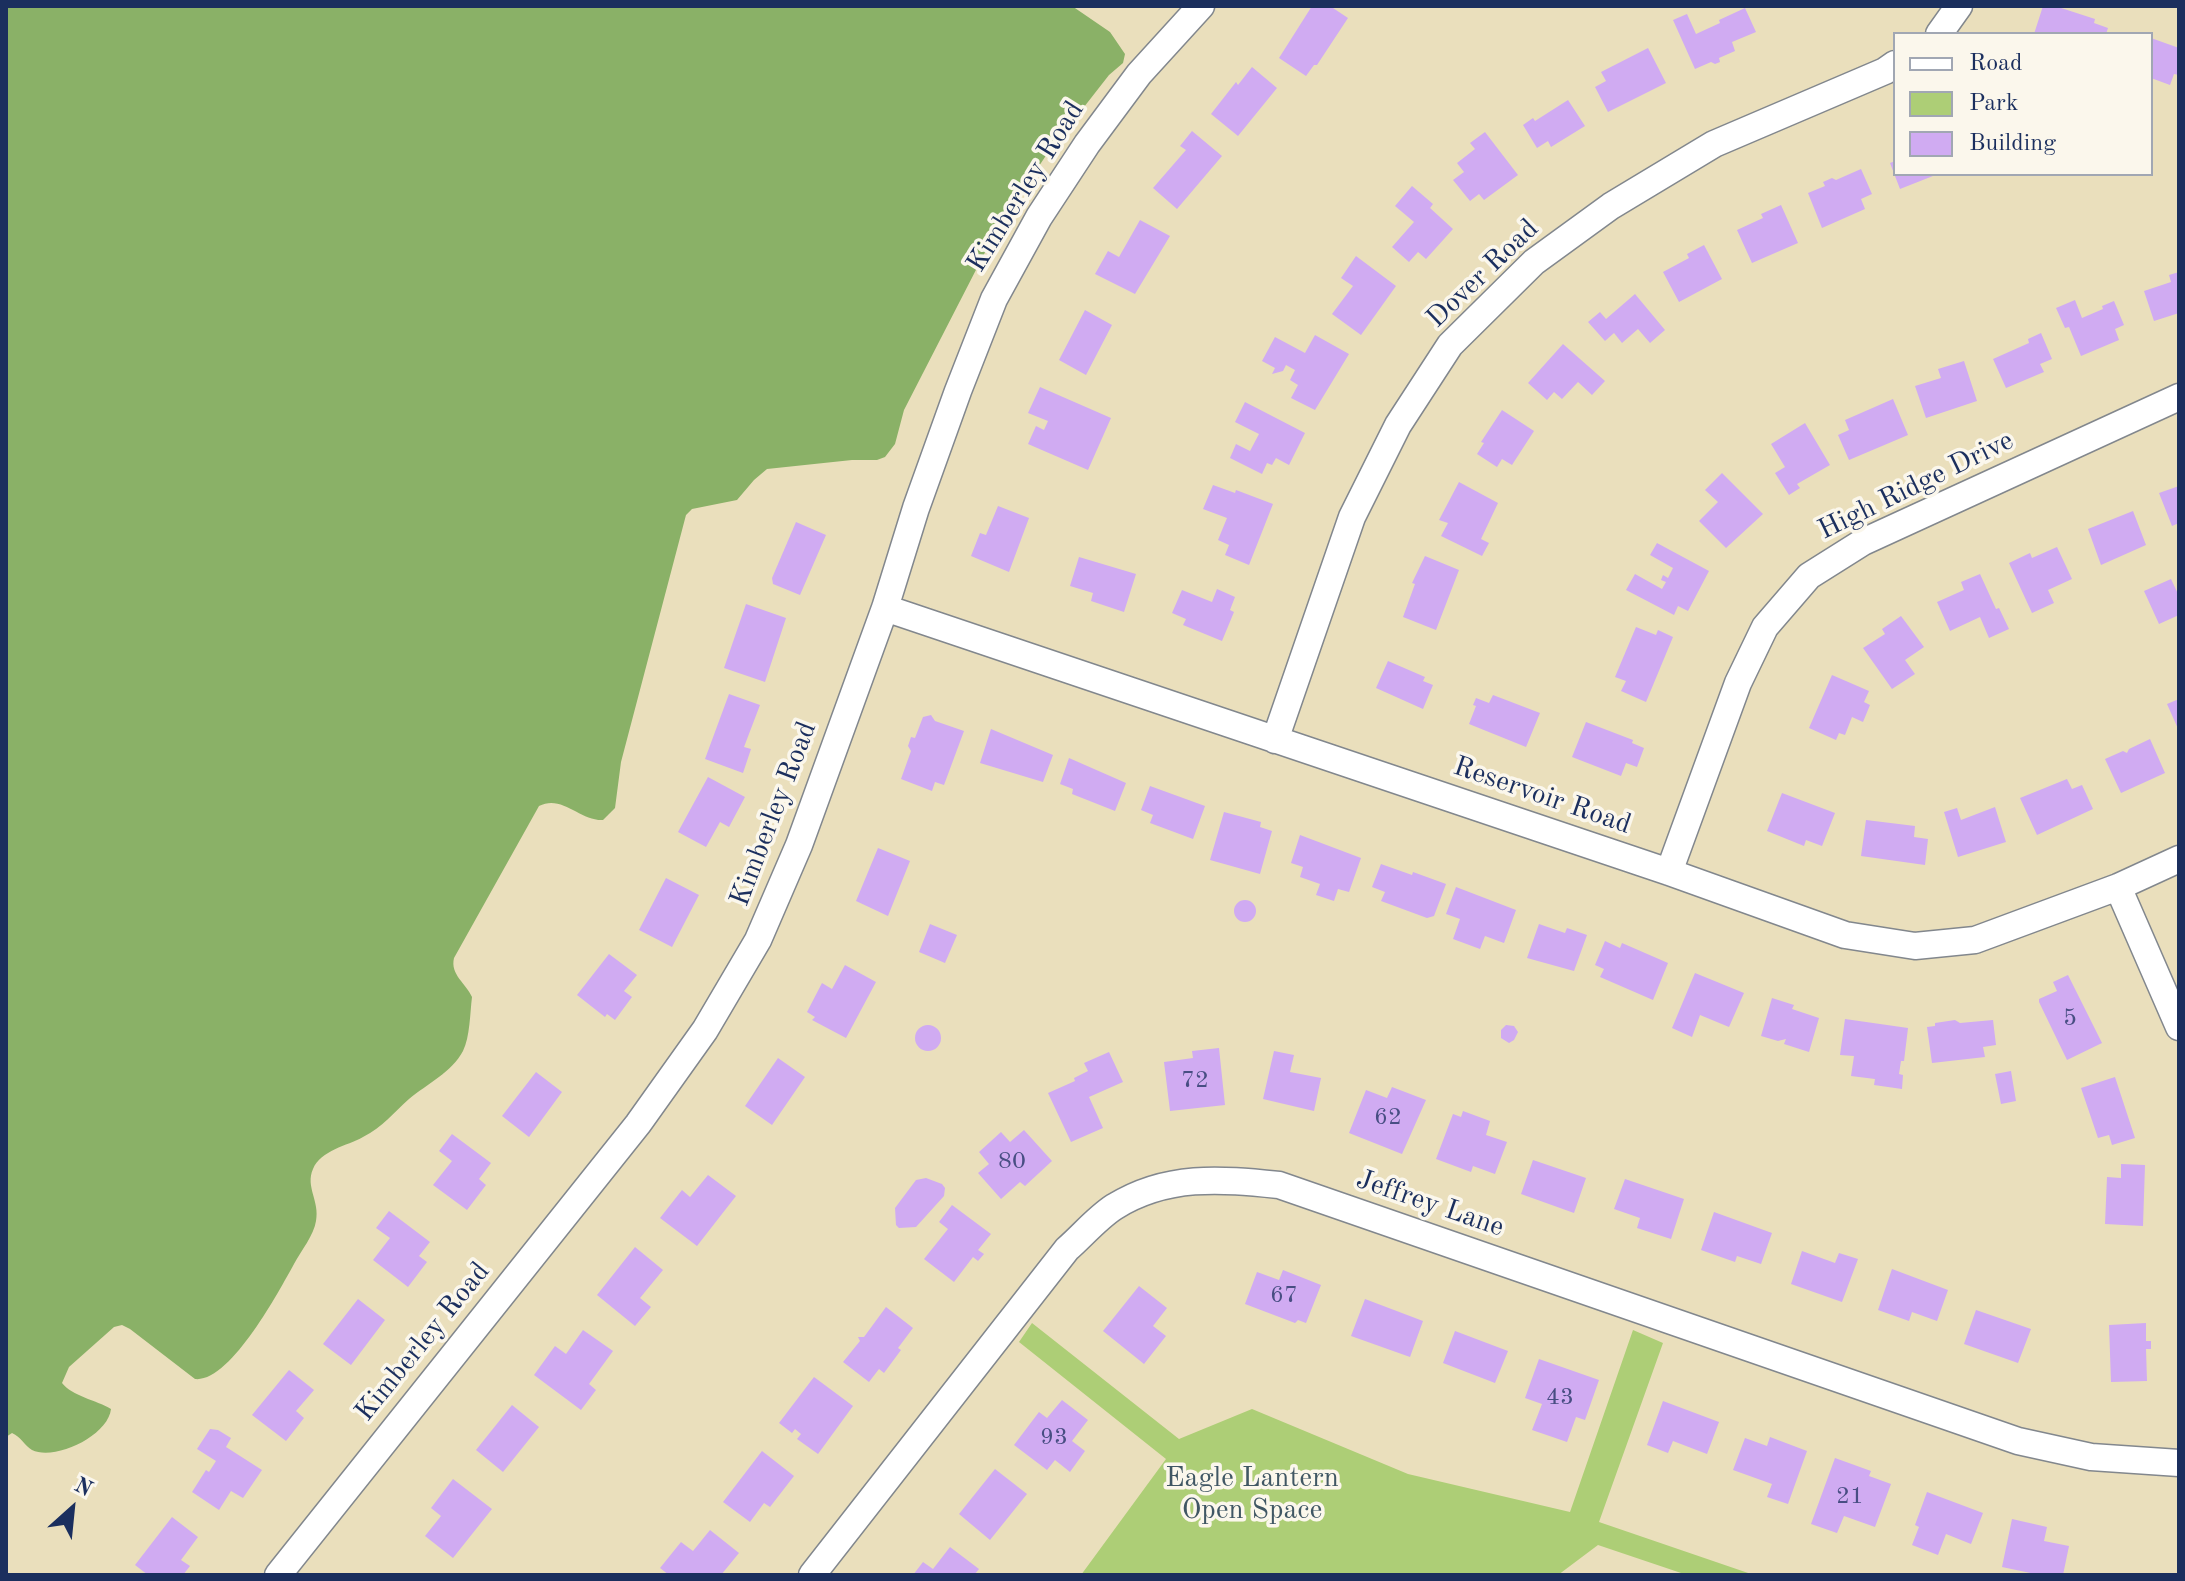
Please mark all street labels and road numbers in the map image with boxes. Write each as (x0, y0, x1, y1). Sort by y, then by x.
street label: Kimberley Road (960, 95, 1092, 279)
street label: Dover Road (1420, 212, 1546, 336)
street label: High Ridge Drive (1813, 424, 2019, 548)
street label: Kimberley Road (723, 717, 825, 911)
street label: Reservoir Road (1449, 750, 1635, 842)
street label: Jeffrey Lane (1352, 1163, 1508, 1245)
street label: Kimberley Road (349, 1256, 497, 1428)

